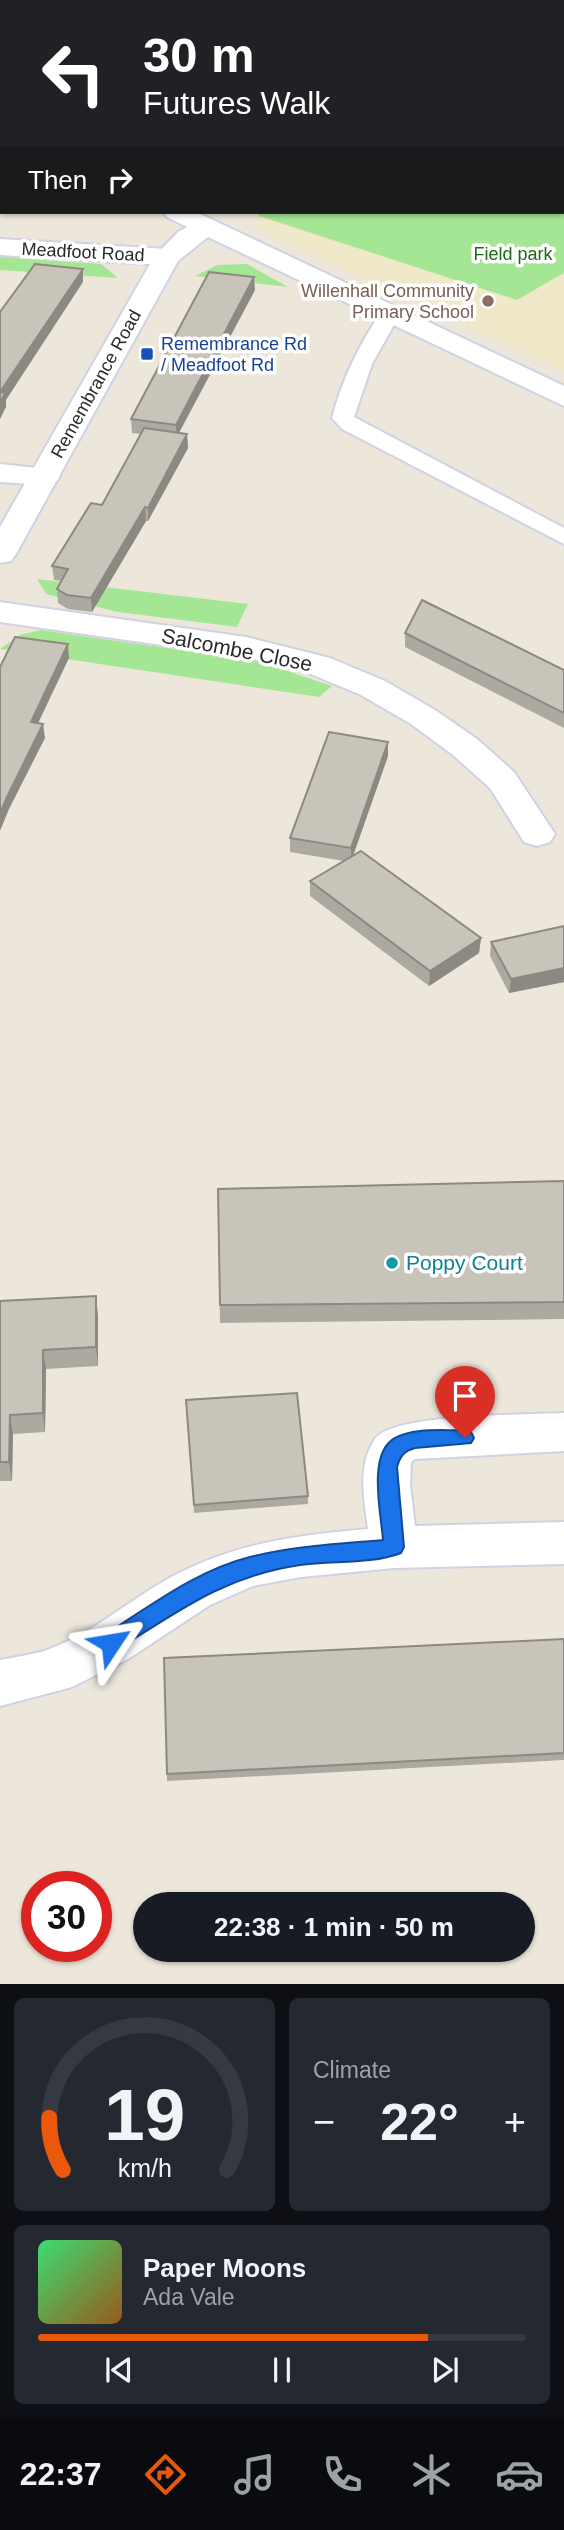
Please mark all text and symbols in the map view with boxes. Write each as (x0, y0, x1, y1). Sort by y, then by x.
icon: left (28, 28, 119, 119)
text: 30 m (143, 28, 255, 82)
text: Futures Walk (143, 85, 330, 121)
icon: right (101, 161, 139, 199)
text: Then (28, 165, 87, 195)
street label: Meadfoot Road (21, 239, 145, 265)
park label: Field park (473, 244, 554, 264)
place label: Willenhall Community Primary School (301, 281, 474, 322)
marker: Willenhall Community Primary School (480, 293, 496, 309)
street label: Remembrance Road (47, 307, 145, 461)
place label: Remembrance Rd / Meadfoot Rd (161, 334, 307, 375)
marker: Remembrance Rd / Meadfoot Rd (139, 346, 155, 362)
street label: Salcombe Close (160, 624, 314, 675)
place label: Poppy Court (406, 1251, 523, 1274)
marker: Poppy Court (384, 1255, 400, 1271)
pin (435, 1366, 495, 1438)
icon: arrive (446, 1377, 484, 1415)
position arrow (74, 1606, 148, 1680)
speed limit sign: 30 (21, 1871, 112, 1962)
text: 22:38 · 1 min · 50 m (214, 1912, 454, 1942)
text: Climate (313, 2057, 391, 2083)
text: 19 (104, 2075, 185, 2156)
text: 22° (380, 2093, 459, 2151)
text: − (313, 2101, 335, 2143)
text: + (504, 2101, 526, 2143)
text: km/h (117, 2154, 172, 2182)
text: Paper Moons (143, 2253, 306, 2283)
text: Ada Vale (143, 2284, 235, 2310)
icon: previous (100, 2351, 138, 2389)
icon: pause (263, 2351, 301, 2389)
icon: next (426, 2351, 464, 2389)
icon: directions (141, 2450, 190, 2499)
icon: music (230, 2450, 279, 2499)
icon: phone (318, 2450, 367, 2499)
icon: climate (407, 2450, 456, 2499)
icon: car (495, 2450, 544, 2499)
text: 22:37 (20, 2456, 102, 2492)

